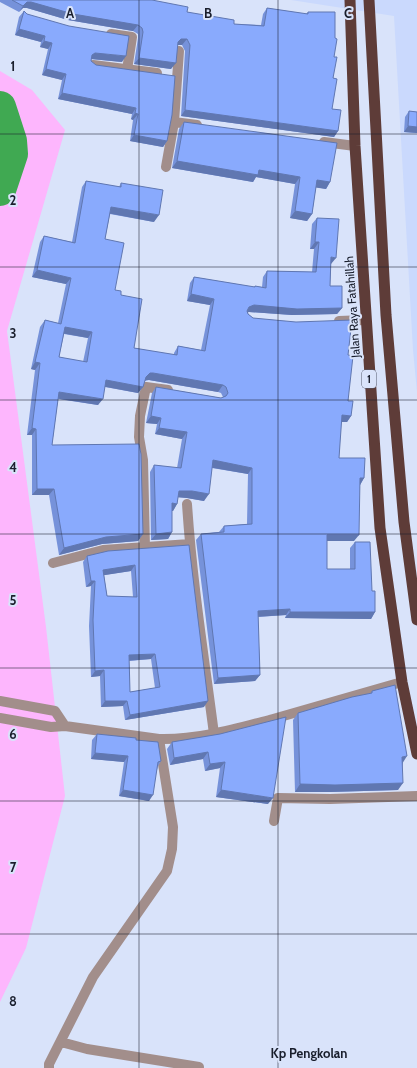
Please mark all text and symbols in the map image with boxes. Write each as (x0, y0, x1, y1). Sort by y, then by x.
text: A (66, 5, 75, 21)
text: B (204, 5, 212, 21)
text: C (344, 5, 352, 21)
text: 1 (11, 58, 15, 74)
text: 2 (10, 192, 17, 208)
street label: Jalan Raya Fatahillah (341, 256, 363, 359)
text: 3 (9, 325, 17, 341)
road number: 1 (362, 370, 376, 388)
text: 4 (9, 459, 17, 475)
text: 5 (10, 592, 17, 608)
text: 6 (9, 726, 17, 742)
text: 7 (10, 859, 17, 875)
text: 8 (9, 993, 17, 1009)
district label: Kp Pengkolan (271, 1045, 348, 1061)

